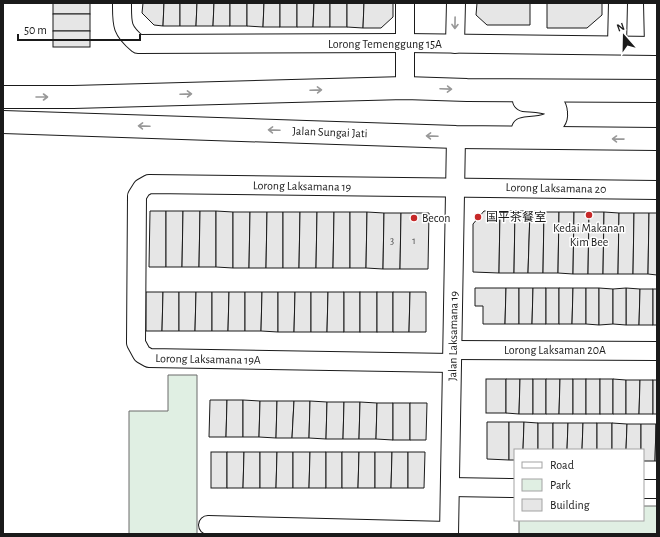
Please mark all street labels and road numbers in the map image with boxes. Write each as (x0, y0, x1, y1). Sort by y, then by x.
street label: Lorong Temenggung 15A (328, 38, 442, 50)
street label: Jalan Sungai Jati (292, 125, 368, 139)
street label: Lorong Laksamana 19 (253, 179, 352, 193)
street label: Lorong Laksamana 20 (506, 181, 606, 195)
street label: Jalan Laksamana 19 (446, 291, 460, 381)
street label: Lorong Laksaman 20A (504, 344, 606, 356)
street label: Lorong Laksamana 19A (155, 352, 261, 366)

